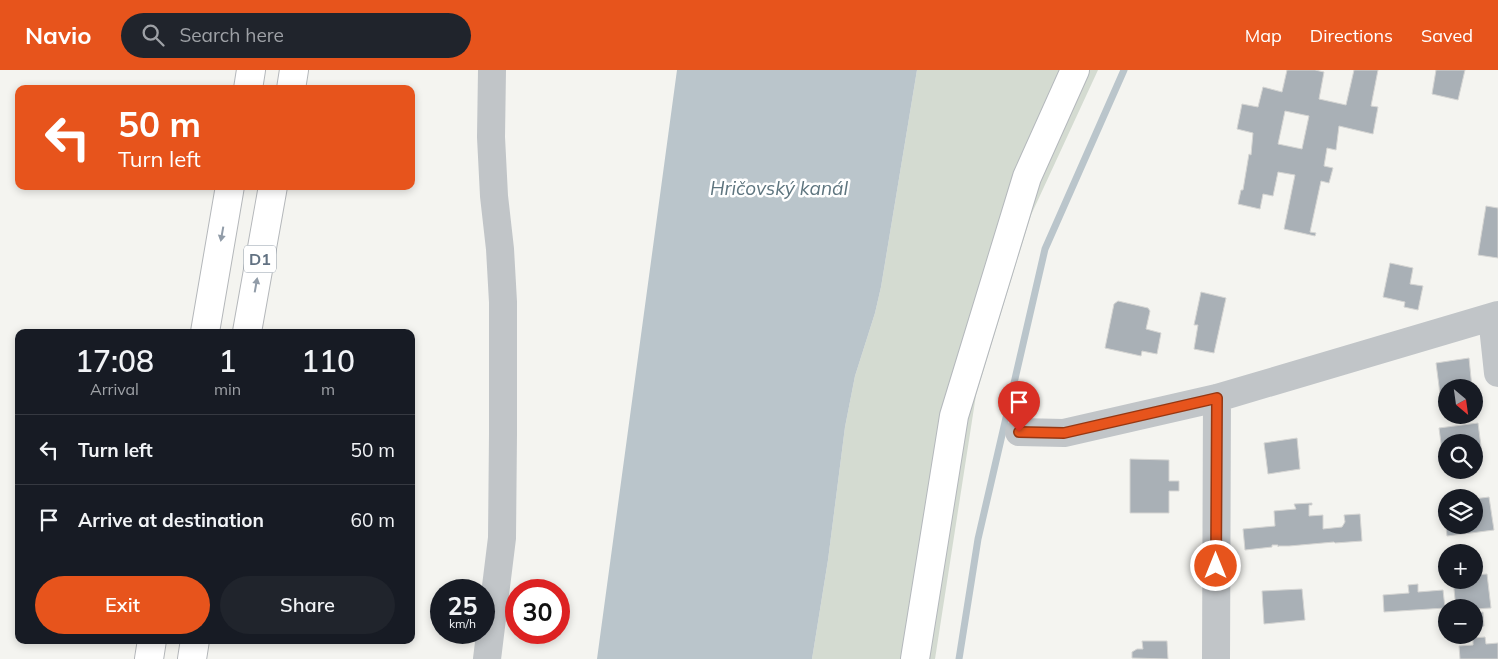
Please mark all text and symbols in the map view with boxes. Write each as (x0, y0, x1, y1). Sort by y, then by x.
search box (121, 13, 471, 58)
text: Navio (25, 20, 91, 50)
icon: search (139, 21, 167, 49)
text: Search here (179, 23, 284, 47)
text: Map (1245, 24, 1282, 47)
text: Directions (1310, 24, 1393, 47)
text: Saved (1421, 24, 1473, 47)
text: 50 m (118, 102, 201, 146)
icon: left (35, 105, 100, 170)
text: Turn left (118, 145, 201, 173)
water label: Hričovský kanál (710, 176, 848, 200)
one-way arrow (217, 227, 225, 243)
road number: D1 (244, 245, 276, 272)
one-way arrow (252, 276, 260, 292)
text: 17:08 (75, 342, 154, 380)
text: 1 (219, 342, 237, 380)
text: 110 (301, 342, 355, 380)
text: Arrival (90, 379, 139, 399)
text: min (214, 379, 241, 399)
text: m (321, 379, 335, 399)
north arrow (1438, 379, 1482, 424)
map controls (1438, 379, 1483, 644)
pin (998, 381, 1040, 432)
icon: arrive (1005, 388, 1033, 416)
button: search (1438, 434, 1483, 479)
icon: left (35, 436, 63, 464)
text: Turn left (78, 438, 153, 462)
text: 50 m (351, 438, 395, 462)
button: layers (1438, 489, 1483, 534)
icon: arrive (35, 506, 63, 534)
text: Arrive at destination (78, 508, 264, 532)
text: 60 m (351, 508, 395, 532)
position arrow (1189, 539, 1241, 591)
button: + (1438, 544, 1483, 589)
button: Exit (35, 576, 210, 634)
button: Share (220, 576, 395, 634)
speed limit sign: 30 (505, 579, 570, 644)
text: 25 (447, 590, 478, 621)
button: − (1438, 599, 1483, 644)
text: km/h (449, 616, 476, 631)

